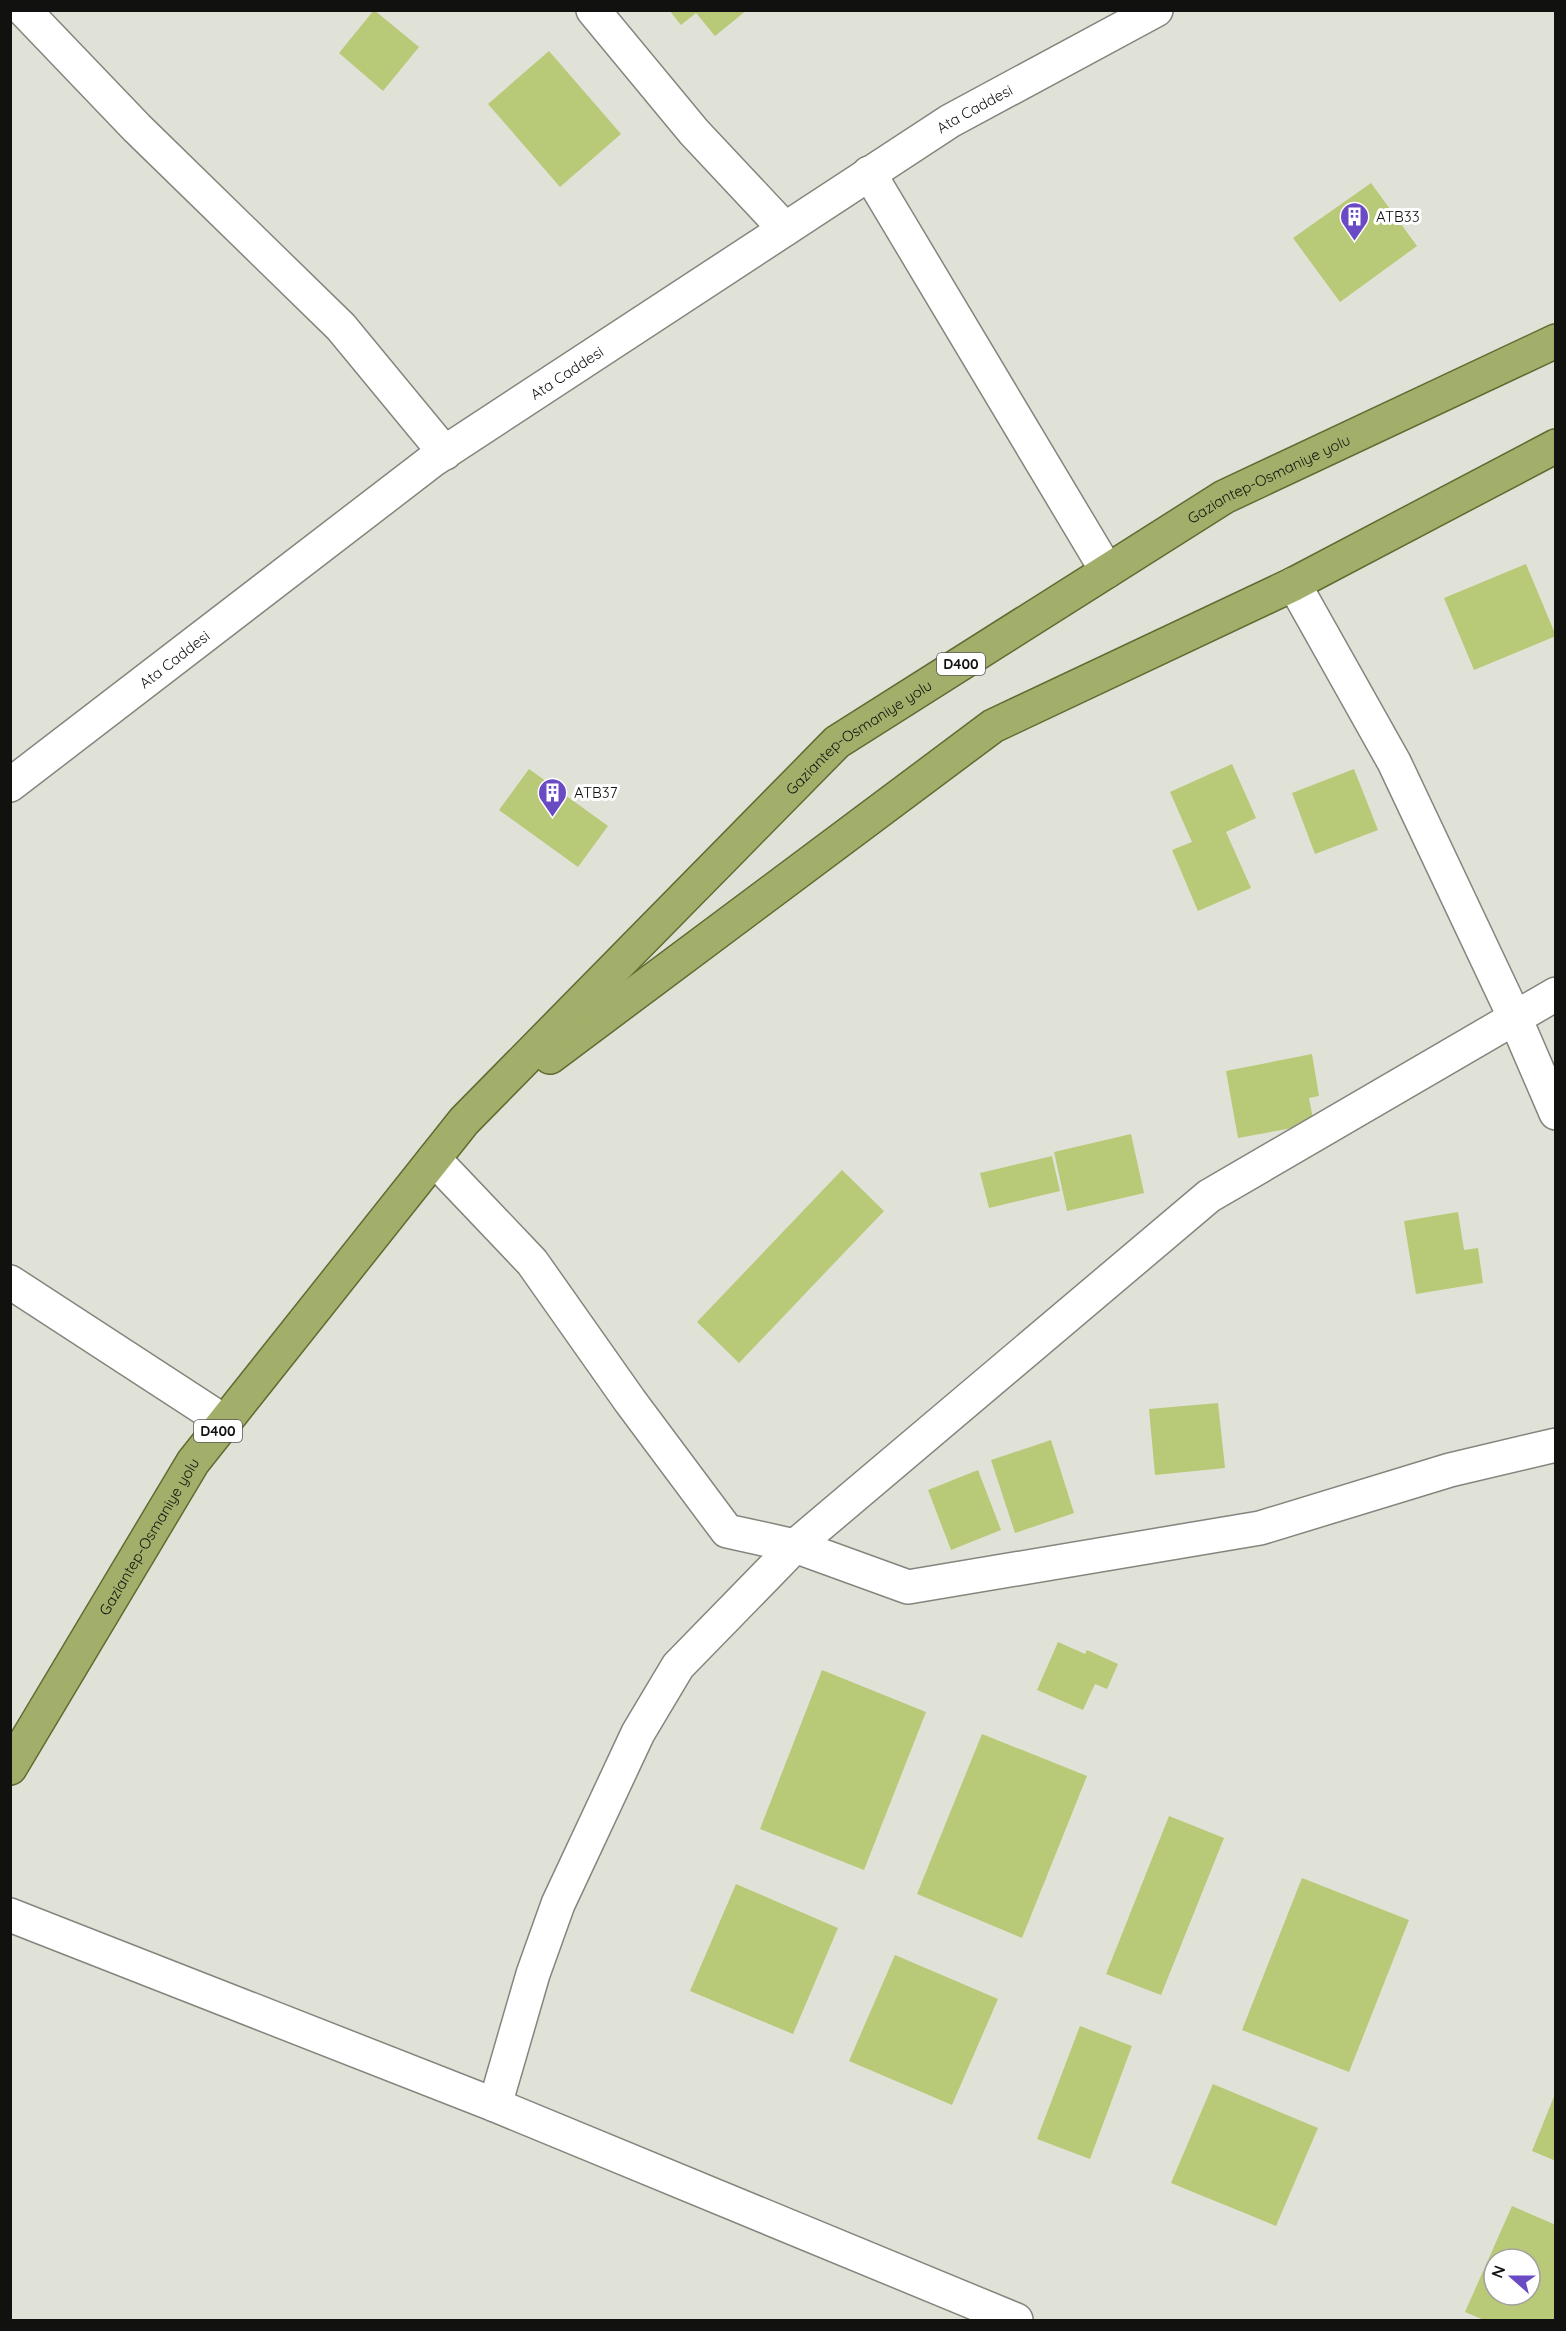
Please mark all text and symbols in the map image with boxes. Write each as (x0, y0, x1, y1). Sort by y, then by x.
street label: Ata Caddesi (933, 80, 1015, 137)
building icon: ATB33 (1339, 200, 1371, 242)
place label: ATB33 (1376, 207, 1420, 226)
street label: Ata Caddesi (526, 342, 607, 403)
street label: Gaziantep-Osmaniye yolu (1183, 430, 1353, 527)
street label: Ata Caddesi (135, 626, 213, 692)
road number: D400 (937, 653, 985, 675)
street label: Gaziantep-Osmaniye yolu (781, 675, 935, 798)
building icon: ATB37 (537, 776, 569, 818)
place label: ATB37 (574, 783, 618, 802)
road number: D400 (194, 1420, 242, 1442)
street label: Gaziantep-Osmaniye yolu (94, 1454, 203, 1618)
north arrow (1482, 2247, 1542, 2307)
text: N (1487, 2263, 1509, 2281)

